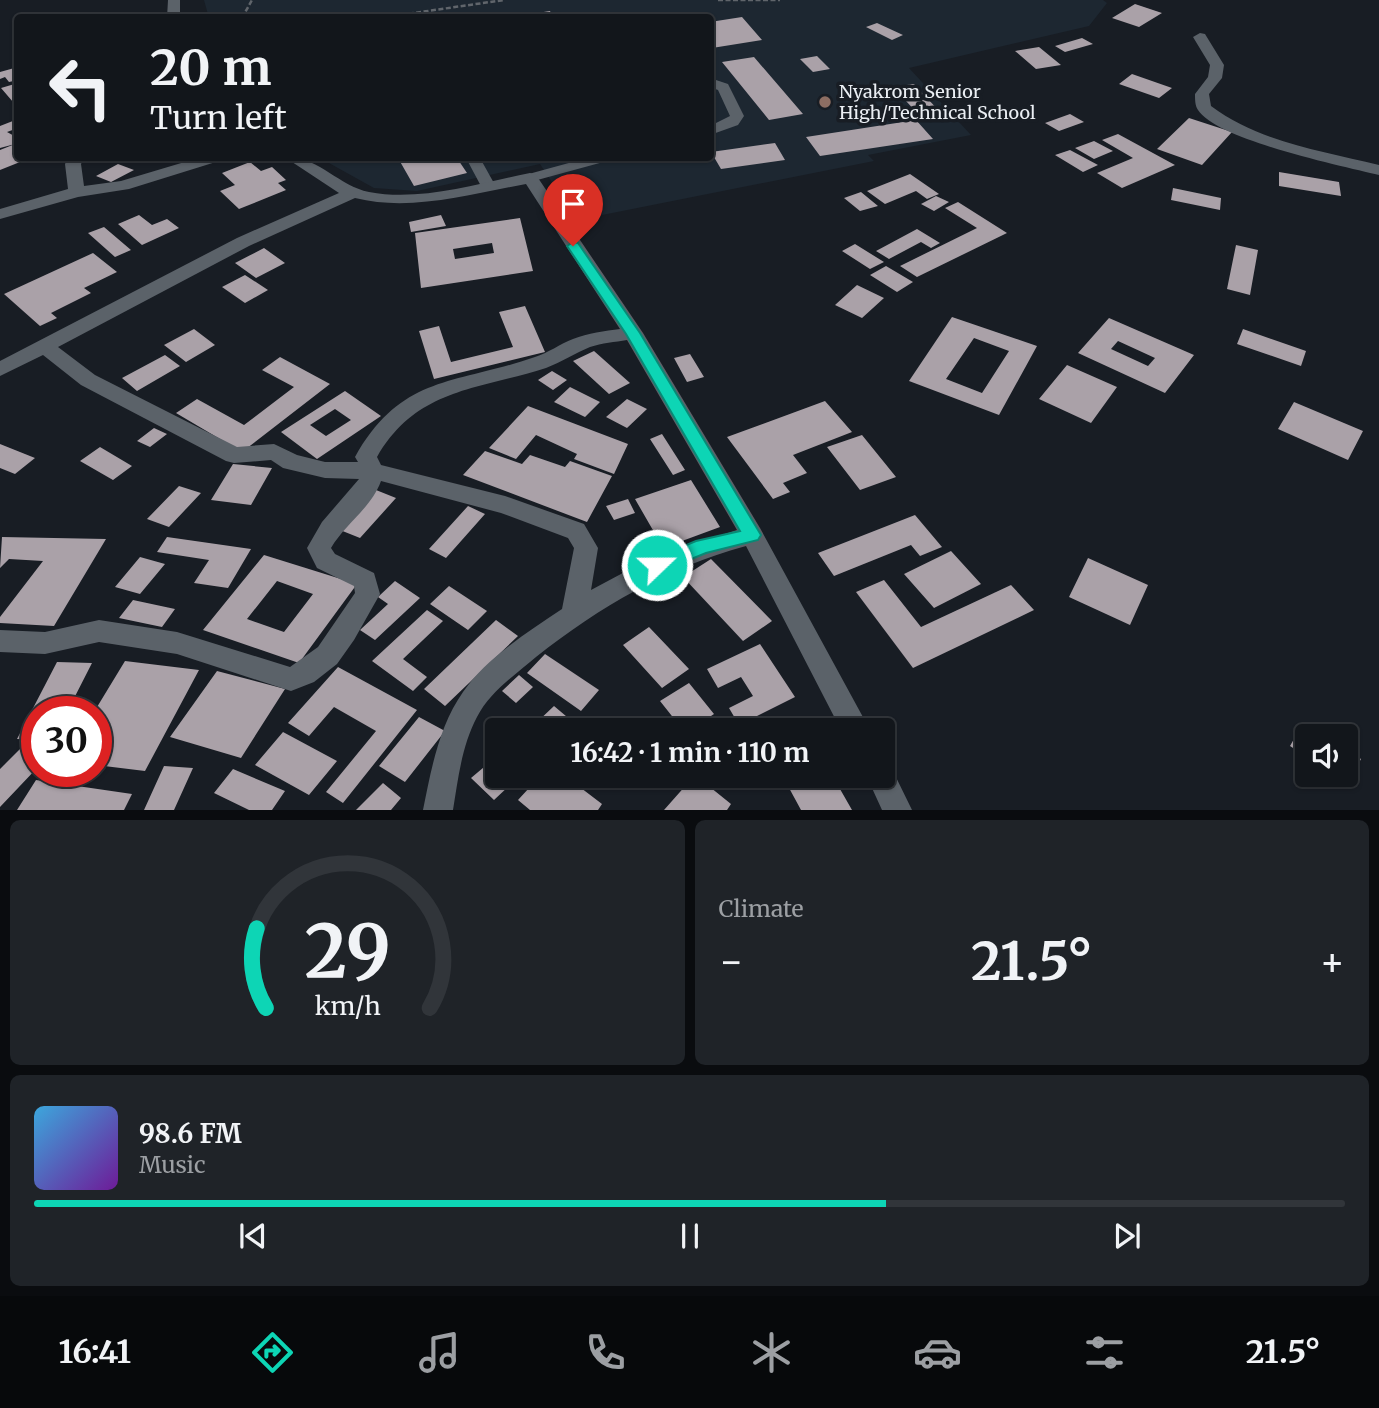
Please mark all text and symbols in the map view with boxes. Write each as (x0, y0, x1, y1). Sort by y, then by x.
text: 20 m (150, 37, 271, 98)
icon: left (35, 42, 126, 133)
place label: Nyakrom Senior High/Technical School (839, 80, 1036, 124)
marker: Nyakrom Senior High/Technical School (817, 94, 833, 110)
text: Turn left (150, 98, 287, 138)
pin (543, 174, 603, 246)
icon: arrive (554, 185, 592, 223)
position arrow (620, 528, 694, 602)
speed limit sign: 30 (21, 696, 112, 787)
map controls (1295, 724, 1358, 787)
button: sound (1295, 724, 1358, 787)
text: 16:42 · 1 min · 110 m (571, 736, 809, 769)
text: Climate (719, 894, 804, 923)
text: 29 (304, 907, 390, 999)
text: 21.5° (971, 929, 1092, 994)
text: − (719, 938, 744, 985)
text: + (1320, 938, 1345, 985)
text: km/h (314, 990, 380, 1022)
text: 98.6 FM (139, 1117, 242, 1150)
text: Music (139, 1150, 206, 1179)
icon: previous (234, 1217, 272, 1255)
icon: pause (671, 1217, 709, 1255)
icon: next (1108, 1217, 1146, 1255)
icon: directions (248, 1328, 297, 1377)
icon: music (415, 1328, 464, 1377)
icon: phone (581, 1328, 630, 1377)
icon: climate (747, 1328, 796, 1377)
icon: car (913, 1328, 962, 1377)
icon: filters (1080, 1328, 1129, 1377)
text: 16:41 (59, 1332, 131, 1372)
text: 21.5° (1246, 1332, 1320, 1372)

